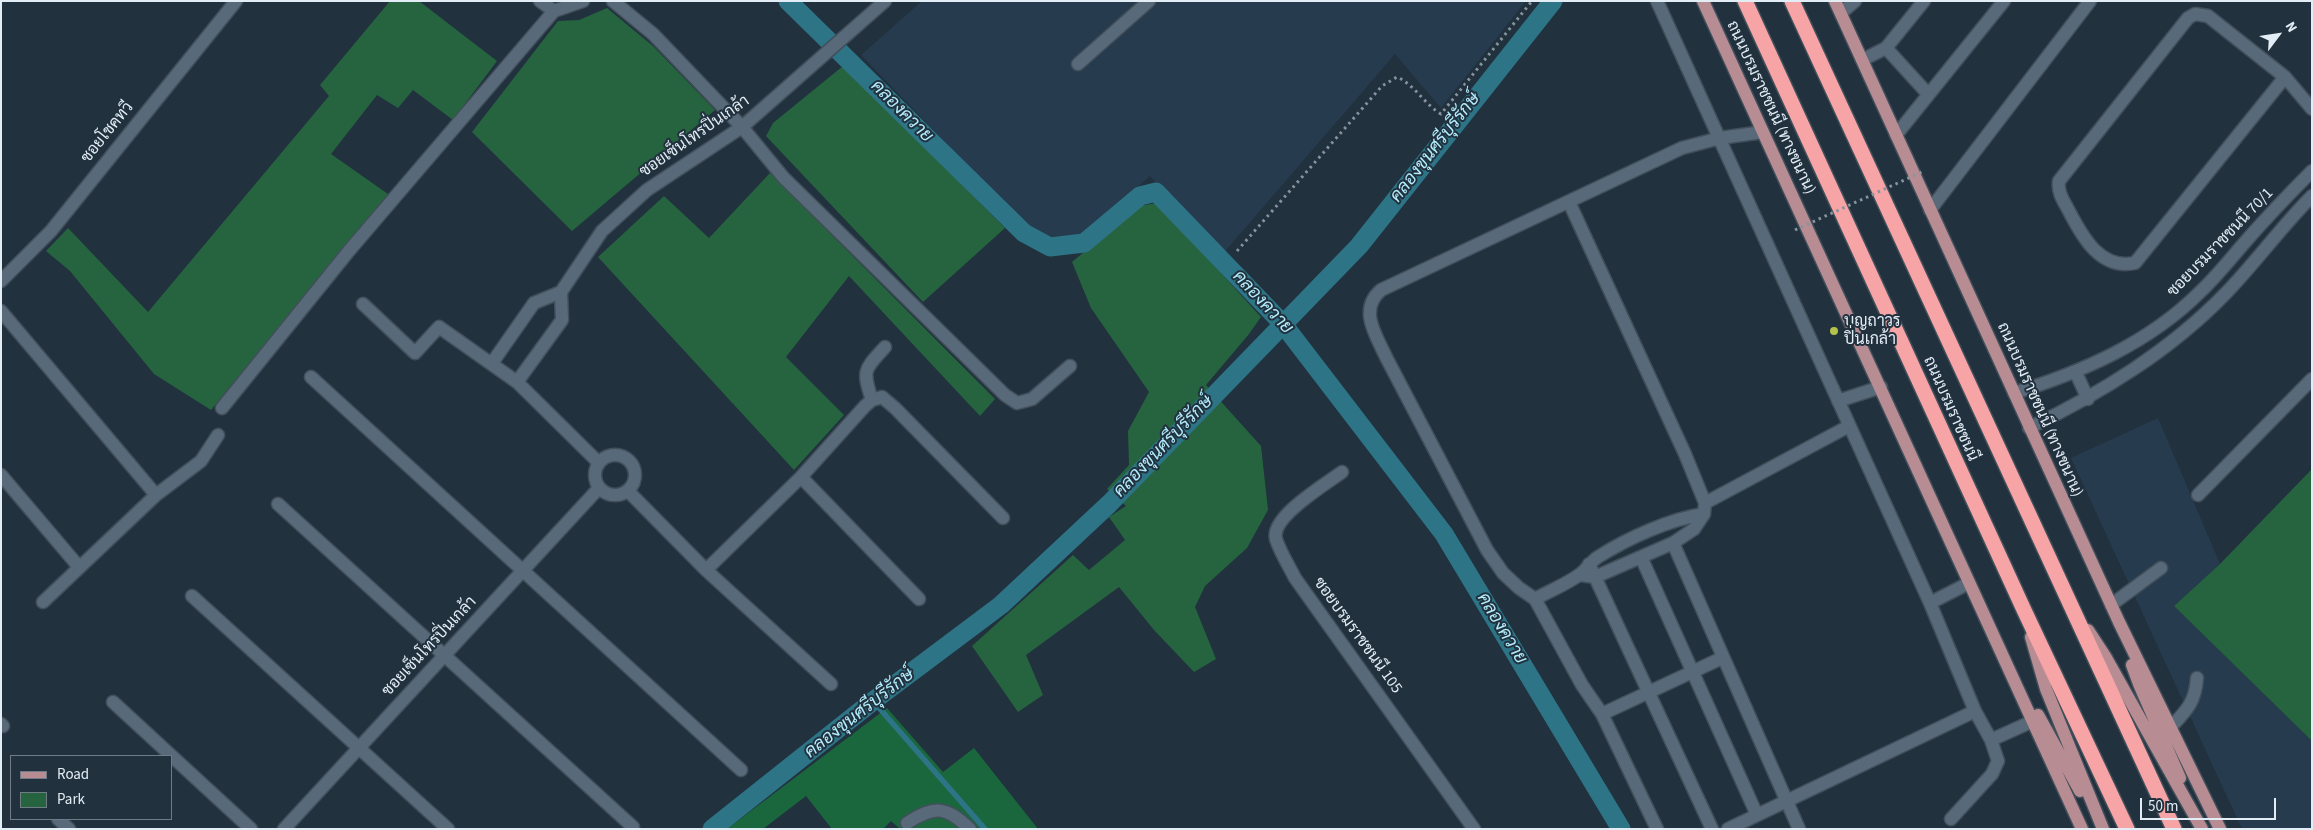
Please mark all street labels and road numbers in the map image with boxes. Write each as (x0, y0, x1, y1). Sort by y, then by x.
street label: ถนนบรมราชชนนี (ทางขนาน) (1721, 18, 1819, 198)
street label: ซอยเซ็นโทรปิ่นเกล้า (636, 92, 754, 182)
street label: ซอยโชคทวี (78, 99, 138, 167)
street label: ซอยบรมราชชนนี 70/1 (2164, 184, 2278, 302)
street label: ถนนบรมราชชนนี (ทางขนาน) (1992, 320, 2086, 500)
street label: ถนนบรมราชชนนี (1918, 354, 1982, 464)
street label: ซอยบรมราชชนนี 105 (1308, 574, 1406, 698)
street label: ซอยเซ็นโทรปิ่นเกล้า (379, 593, 481, 701)

